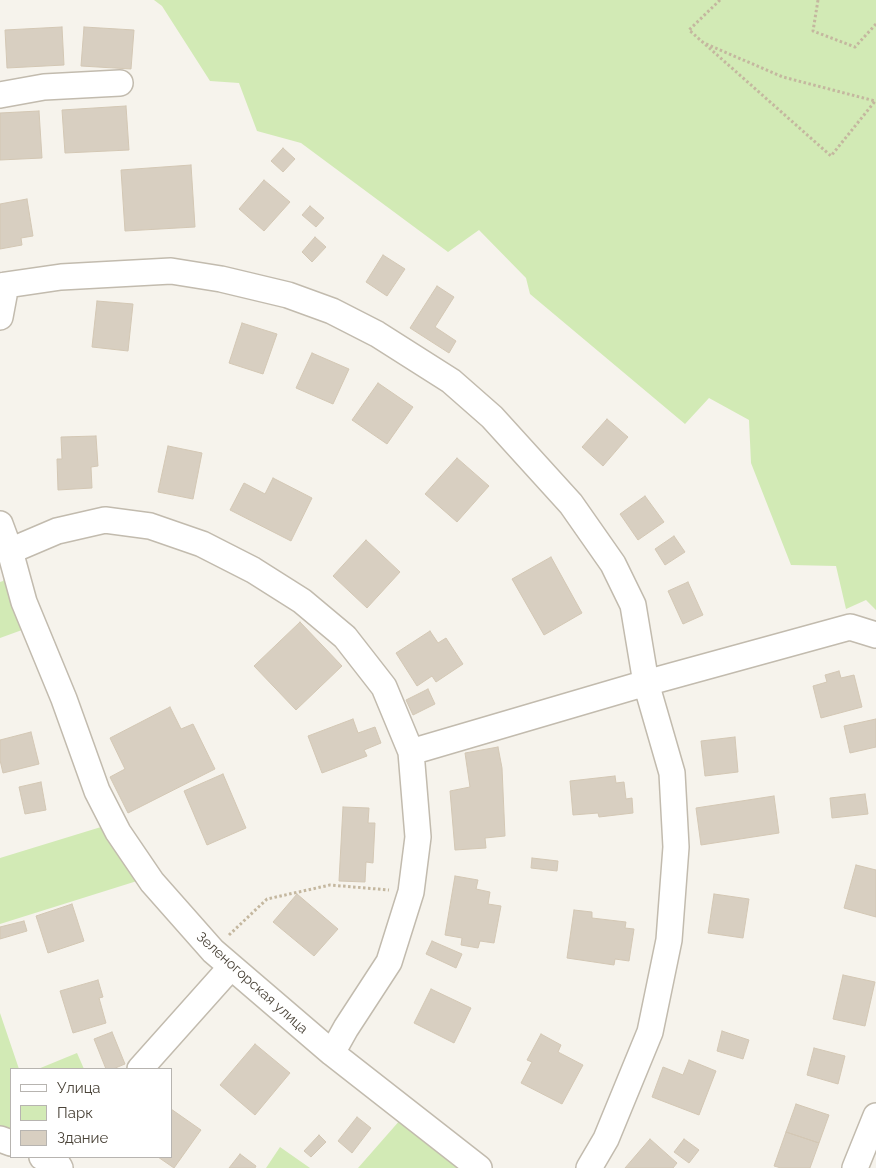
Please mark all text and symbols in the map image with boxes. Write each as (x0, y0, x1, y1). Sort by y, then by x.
street label: Зеленогорская улица (193, 929, 311, 1037)
legend (10, 1068, 172, 1158)
text: Улица (57, 1079, 101, 1097)
text: Парк (57, 1104, 93, 1122)
text: Здание (57, 1129, 108, 1147)

